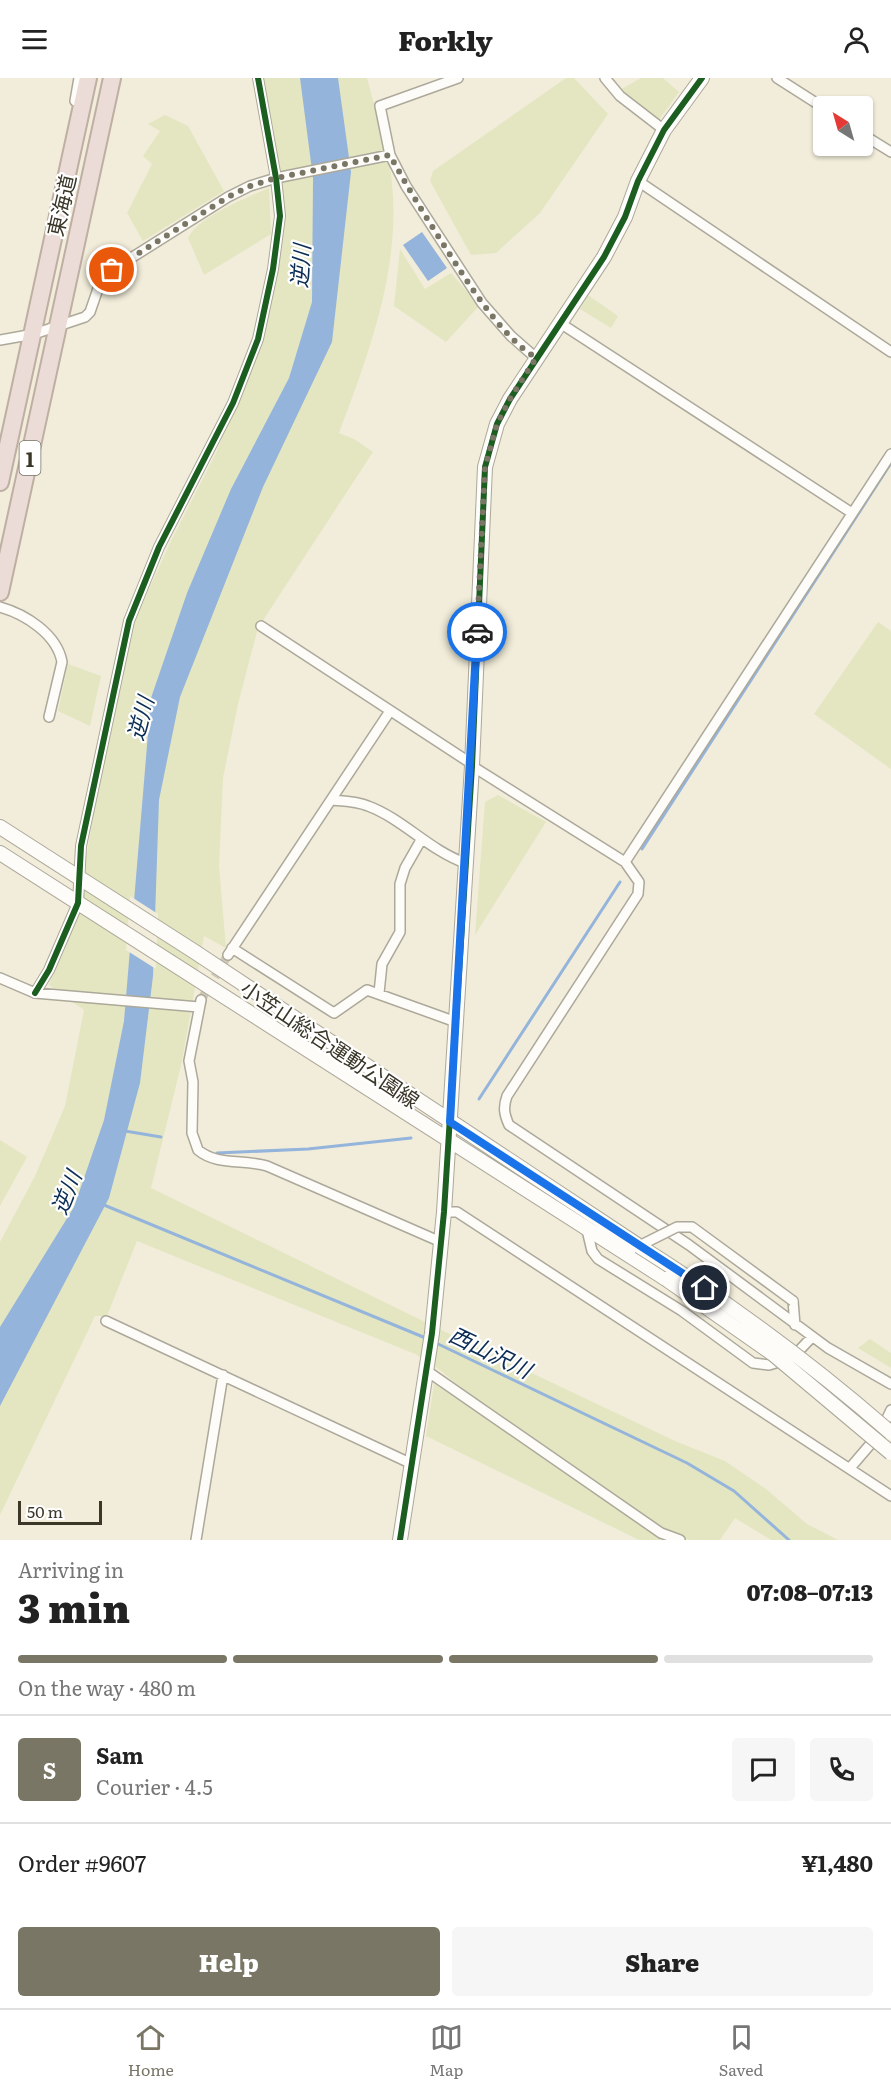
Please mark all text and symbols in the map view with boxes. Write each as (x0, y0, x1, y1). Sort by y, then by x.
text: Forkly (398, 19, 493, 59)
icon: menu (18, 23, 51, 56)
icon: person (840, 23, 873, 56)
north arrow (813, 96, 873, 156)
map controls (813, 96, 873, 156)
street label: 東海道 (38, 171, 82, 239)
water label: 逆川 (281, 241, 317, 289)
pin (86, 244, 137, 295)
icon: bag (95, 253, 128, 286)
road number: 1 (20, 441, 40, 475)
courier (447, 602, 507, 662)
icon: car (461, 616, 494, 649)
water label: 逆川 (117, 691, 161, 744)
street label: 小笠山総合運動公園線 (235, 971, 427, 1115)
water label: 逆川 (41, 1164, 89, 1219)
pin (679, 1262, 730, 1313)
icon: home (688, 1271, 721, 1304)
water label: 西山沢川 (444, 1317, 540, 1386)
scale bar (18, 1498, 102, 1526)
text: 50 m (27, 1499, 63, 1523)
text: Arriving in (18, 1554, 124, 1584)
text: 07:08–07:13 (747, 1575, 873, 1608)
text: 3 min (18, 1577, 130, 1635)
text: On the way · 480 m (18, 1672, 196, 1702)
text: Sam (96, 1738, 144, 1771)
button: chat (732, 1738, 795, 1801)
button: phone (810, 1738, 873, 1801)
text: S (43, 1753, 56, 1786)
text: Courier · 4.5 (96, 1771, 213, 1801)
text: Order #9607 (18, 1846, 146, 1879)
text: ¥1,480 (801, 1846, 873, 1879)
button: Help (18, 1927, 440, 1996)
button: Share (452, 1927, 873, 1996)
tab: Home (128, 2021, 174, 2081)
tab: Map (429, 2021, 463, 2081)
tab: Saved (719, 2021, 763, 2081)

